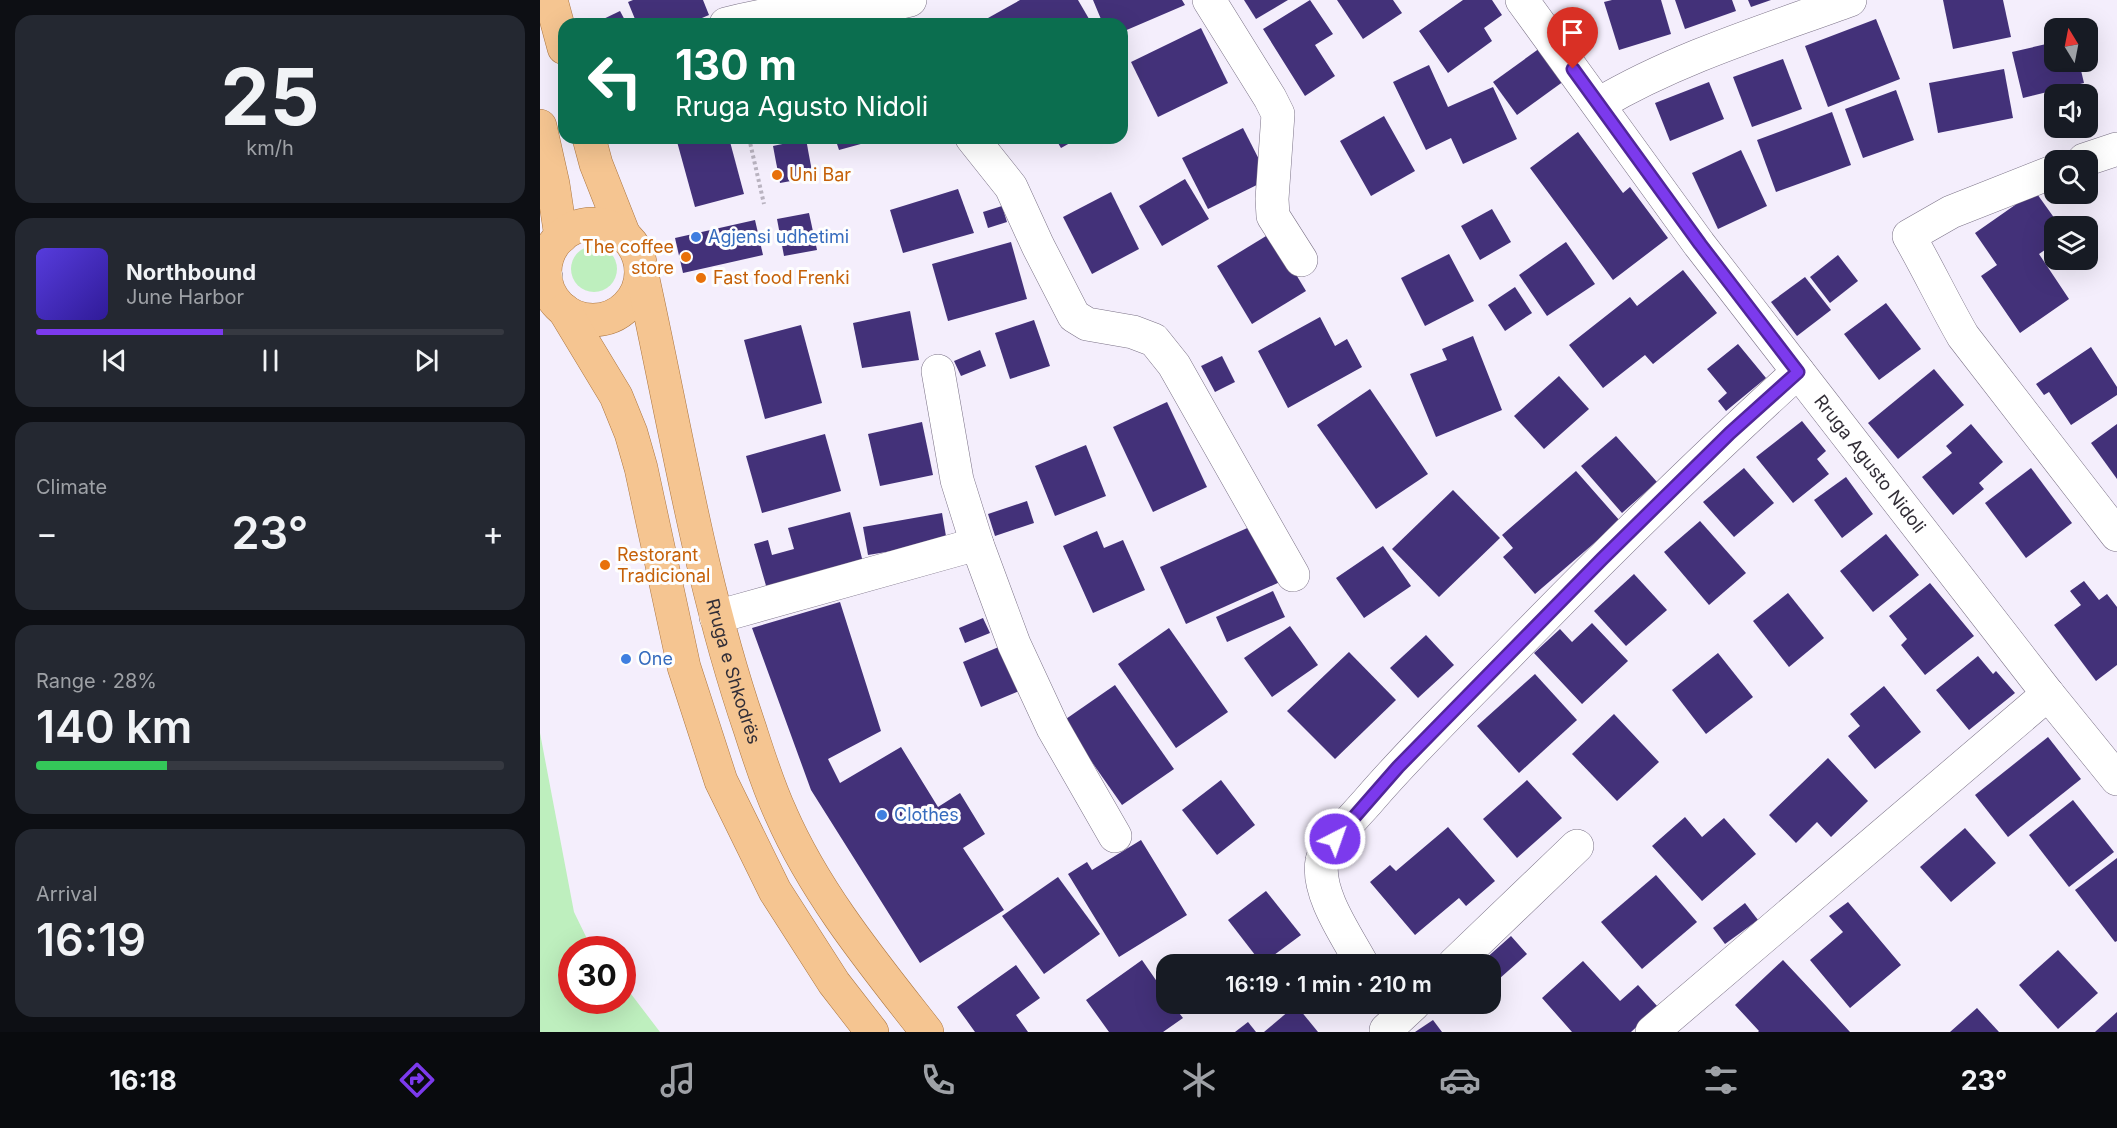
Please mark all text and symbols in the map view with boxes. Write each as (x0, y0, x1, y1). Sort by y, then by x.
pin (1547, 7, 1598, 69)
icon: arrive (1556, 16, 1589, 49)
north arrow (2044, 18, 2098, 72)
map controls (2044, 18, 2098, 270)
text: 130 m (675, 39, 797, 90)
icon: left (576, 42, 654, 120)
text: 25 (221, 49, 320, 144)
button: sound (2044, 84, 2098, 138)
text: Rruga Agusto Nidoli (675, 90, 928, 123)
text: km/h (246, 136, 294, 160)
button: search (2044, 150, 2098, 204)
place label: Uni Bar (789, 164, 851, 185)
marker: Uni Bar (770, 168, 784, 182)
button: layers (2044, 216, 2098, 270)
place label: Agjensi udhetimi (708, 226, 849, 247)
marker: Agjensi udhetimi (689, 230, 703, 244)
place label: The coffee store (582, 236, 674, 278)
marker: The coffee store (679, 250, 693, 264)
text: Northbound (126, 259, 256, 285)
place label: Fast food Frenki (713, 267, 850, 288)
marker: Fast food Frenki (694, 271, 708, 285)
text: June Harbor (126, 285, 244, 309)
icon: previous (98, 344, 131, 377)
icon: pause (254, 344, 287, 377)
icon: next (410, 344, 443, 377)
street label: Rruga Agusto Nidoli (1810, 391, 1930, 537)
text: Climate (36, 475, 107, 499)
text: 23° (232, 505, 308, 560)
text: − (36, 513, 58, 553)
text: + (482, 513, 504, 553)
place label: Restorant Tradicional (617, 544, 710, 586)
marker: Restorant Tradicional (598, 558, 612, 572)
street label: Rruga e Shkodrës (702, 596, 765, 747)
place label: One (638, 648, 673, 669)
marker: One (619, 652, 633, 666)
text: Range · 28% (36, 669, 157, 693)
text: 140 km (36, 699, 192, 754)
place label: Clothes (894, 804, 959, 825)
position arrow (1303, 807, 1367, 871)
marker: Clothes (875, 808, 889, 822)
text: Arrival (36, 882, 98, 906)
text: 16:19 (36, 912, 146, 967)
speed limit sign: 30 (558, 936, 636, 1014)
text: 16:19 · 1 min · 210 m (1225, 971, 1432, 997)
icon: directions (396, 1059, 438, 1101)
icon: music (657, 1059, 699, 1101)
icon: phone (917, 1059, 959, 1101)
icon: climate (1178, 1059, 1220, 1101)
icon: car (1439, 1059, 1481, 1101)
icon: filters (1700, 1059, 1742, 1101)
text: 16:18 (109, 1064, 177, 1097)
text: 23° (1961, 1064, 2008, 1097)

